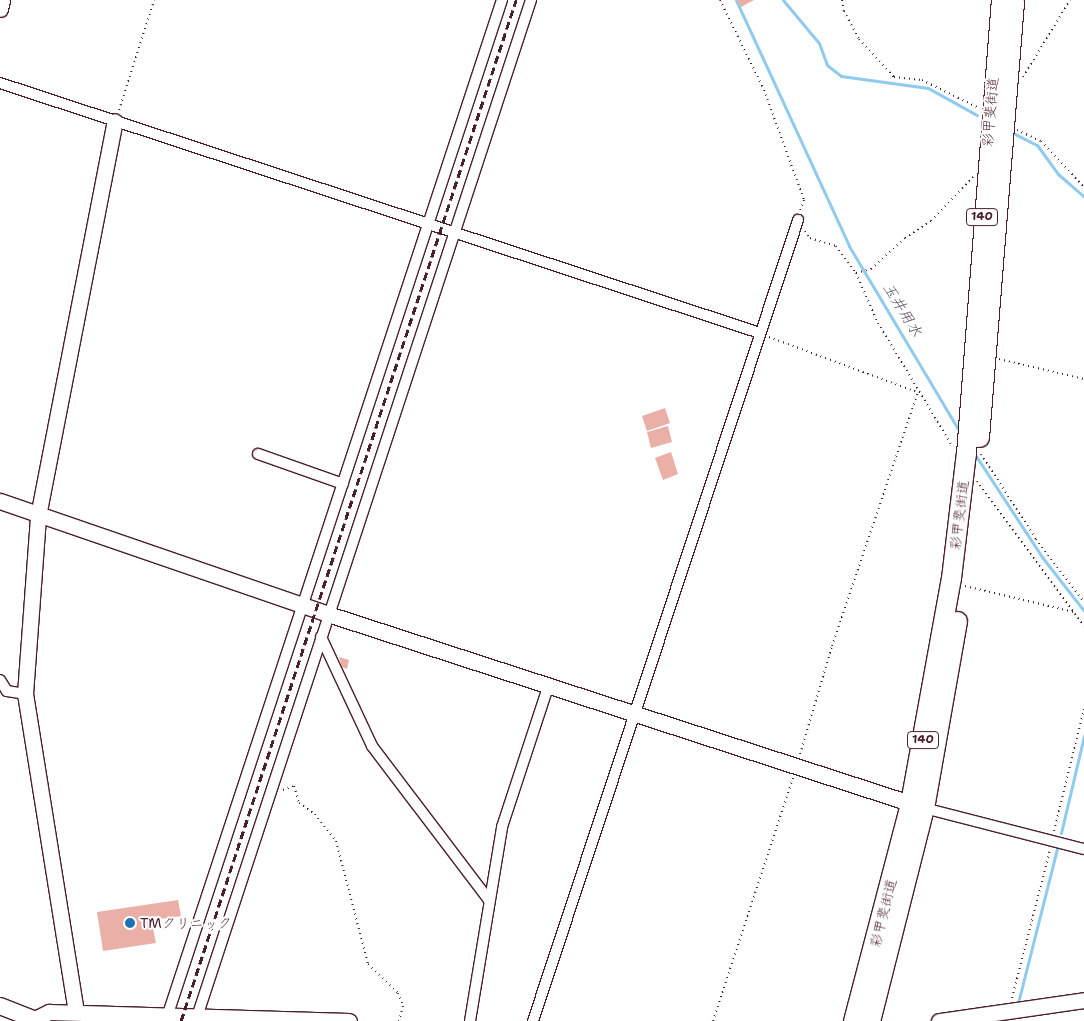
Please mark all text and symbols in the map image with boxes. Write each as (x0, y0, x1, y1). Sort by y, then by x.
street label: 彩甲斐街道 (979, 76, 1001, 148)
road number: 140 (966, 208, 998, 226)
water label: 玉井用水 (878, 280, 926, 340)
street label: 彩甲斐街道 (946, 479, 972, 551)
road number: 140 (907, 730, 939, 750)
street label: 彩甲斐街道 (866, 877, 900, 949)
place label: TMクリニック (140, 915, 232, 931)
marker: TMクリニック (124, 917, 136, 929)

